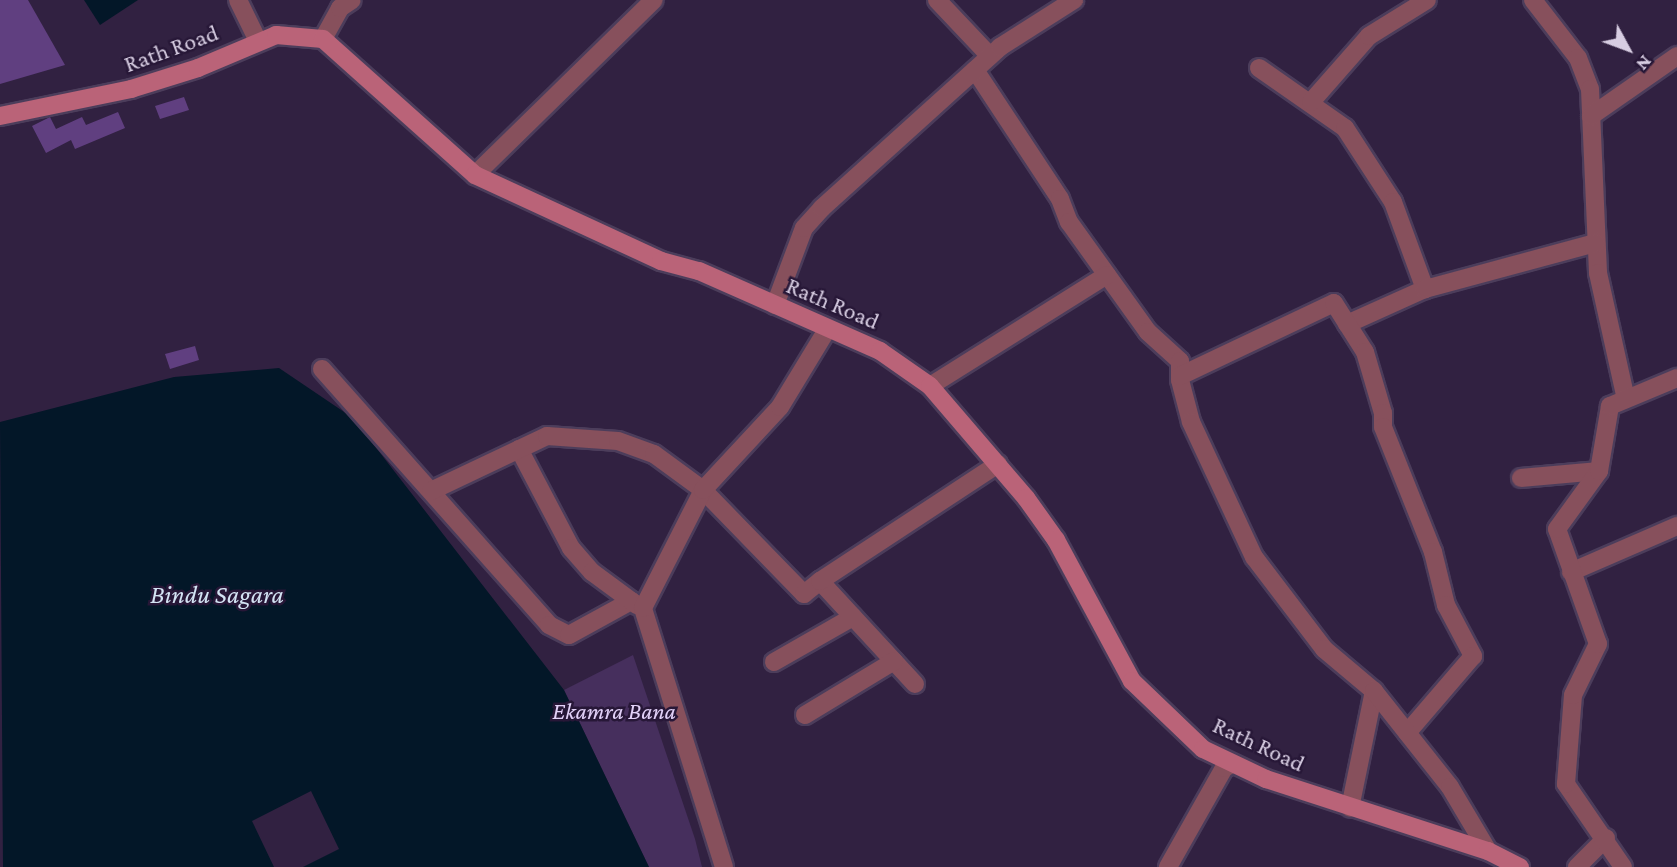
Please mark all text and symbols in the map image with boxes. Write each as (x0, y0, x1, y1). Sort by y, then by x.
north arrow (1593, 14, 1663, 84)
street label: Rath Road (120, 18, 222, 78)
text: N (1632, 51, 1656, 75)
street label: Rath Road (782, 271, 884, 335)
water label: Bindu Sagara (150, 579, 284, 611)
park label: Ekamra Bana (552, 697, 676, 725)
street label: Rath Road (1208, 710, 1310, 778)

